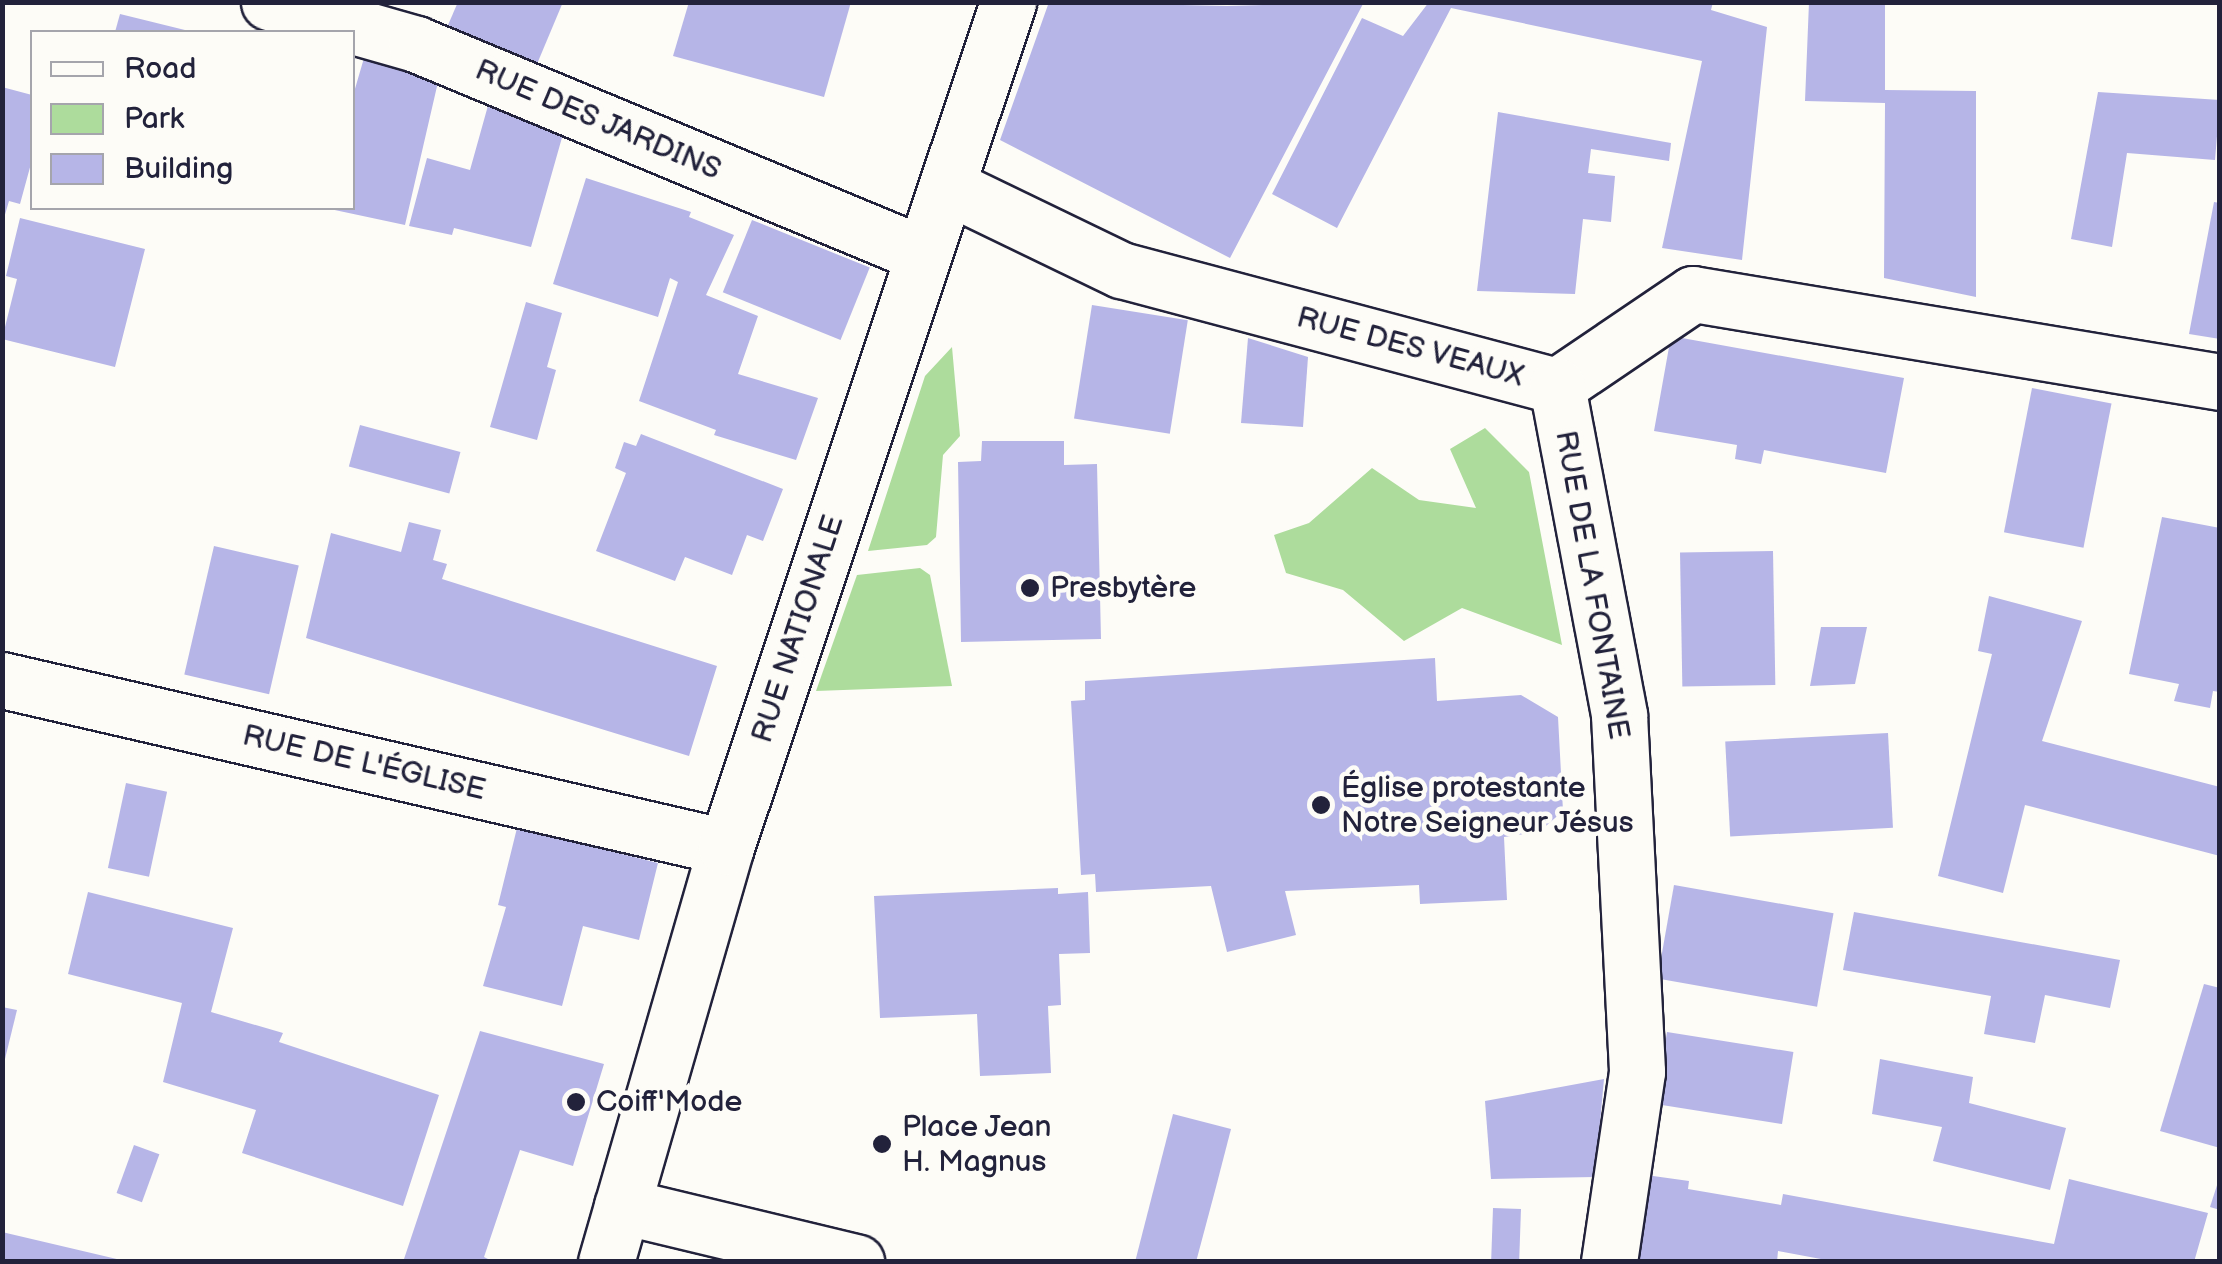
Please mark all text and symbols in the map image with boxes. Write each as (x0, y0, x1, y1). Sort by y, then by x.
legend (30, 30, 355, 210)
text: Road (124, 51, 197, 87)
street label: RUE DES JARDINS (469, 52, 727, 188)
text: Park (124, 101, 184, 137)
text: Building (124, 151, 233, 187)
street label: RUE DES VEAUX (1292, 299, 1528, 395)
street label: RUE DE LA FONTAINE (1547, 428, 1637, 742)
street label: RUE NATIONALE (744, 511, 852, 747)
place label: Presbytère (1050, 570, 1196, 606)
marker: Presbytère (1019, 577, 1041, 599)
street label: RUE DE L'ÉGLISE (239, 718, 489, 808)
place label: Église protestante Notre Seigneur Jésus (1341, 770, 1636, 840)
marker: Église protestante Notre Seigneur Jésus (1310, 794, 1332, 816)
place label: Coiff'Mode (596, 1084, 742, 1120)
marker: Coiff'Mode (565, 1091, 587, 1113)
place label: Place Jean H. Magnus (902, 1109, 1053, 1180)
marker: Place Jean H. Magnus (871, 1133, 893, 1155)

